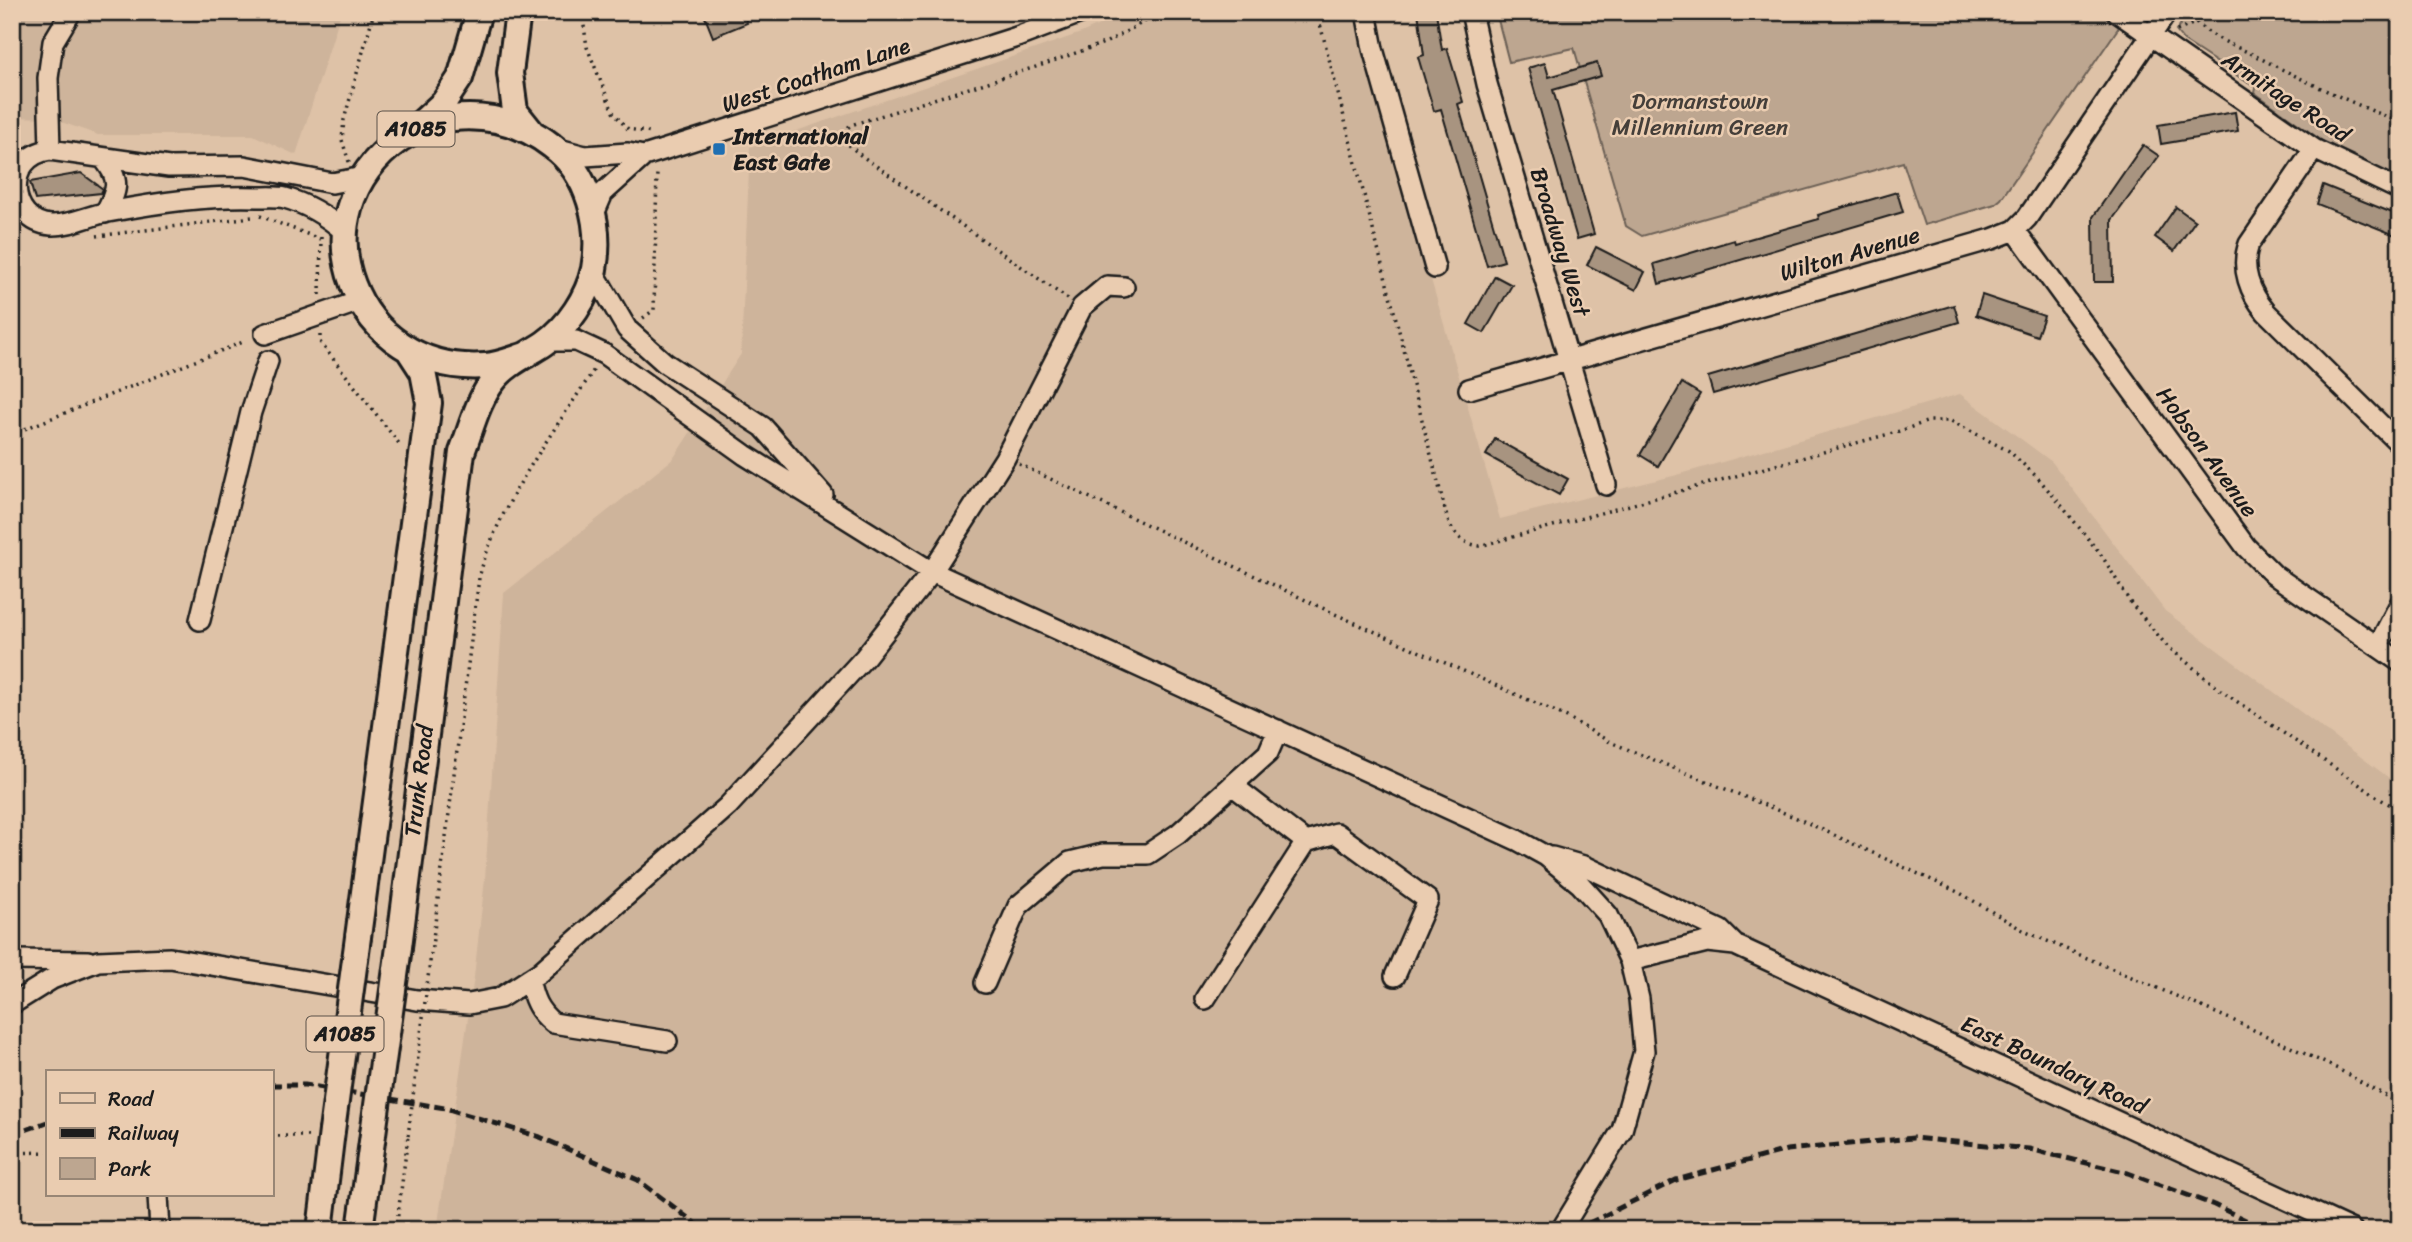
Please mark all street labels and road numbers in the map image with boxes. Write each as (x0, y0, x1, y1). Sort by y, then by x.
street label: West Coatham Lane (716, 25, 916, 125)
street label: Armitage Road (2212, 39, 2361, 155)
road number: A1085 (378, 111, 454, 146)
street label: Broadway West (1518, 162, 1603, 323)
street label: Wilton Avenue (1775, 214, 1925, 294)
street label: Hobson Avenue (2145, 377, 2269, 527)
street label: Trunk Road (392, 721, 446, 839)
street label: East Boundary Road (1954, 1004, 2156, 1127)
road number: A1085 (306, 1016, 384, 1052)

